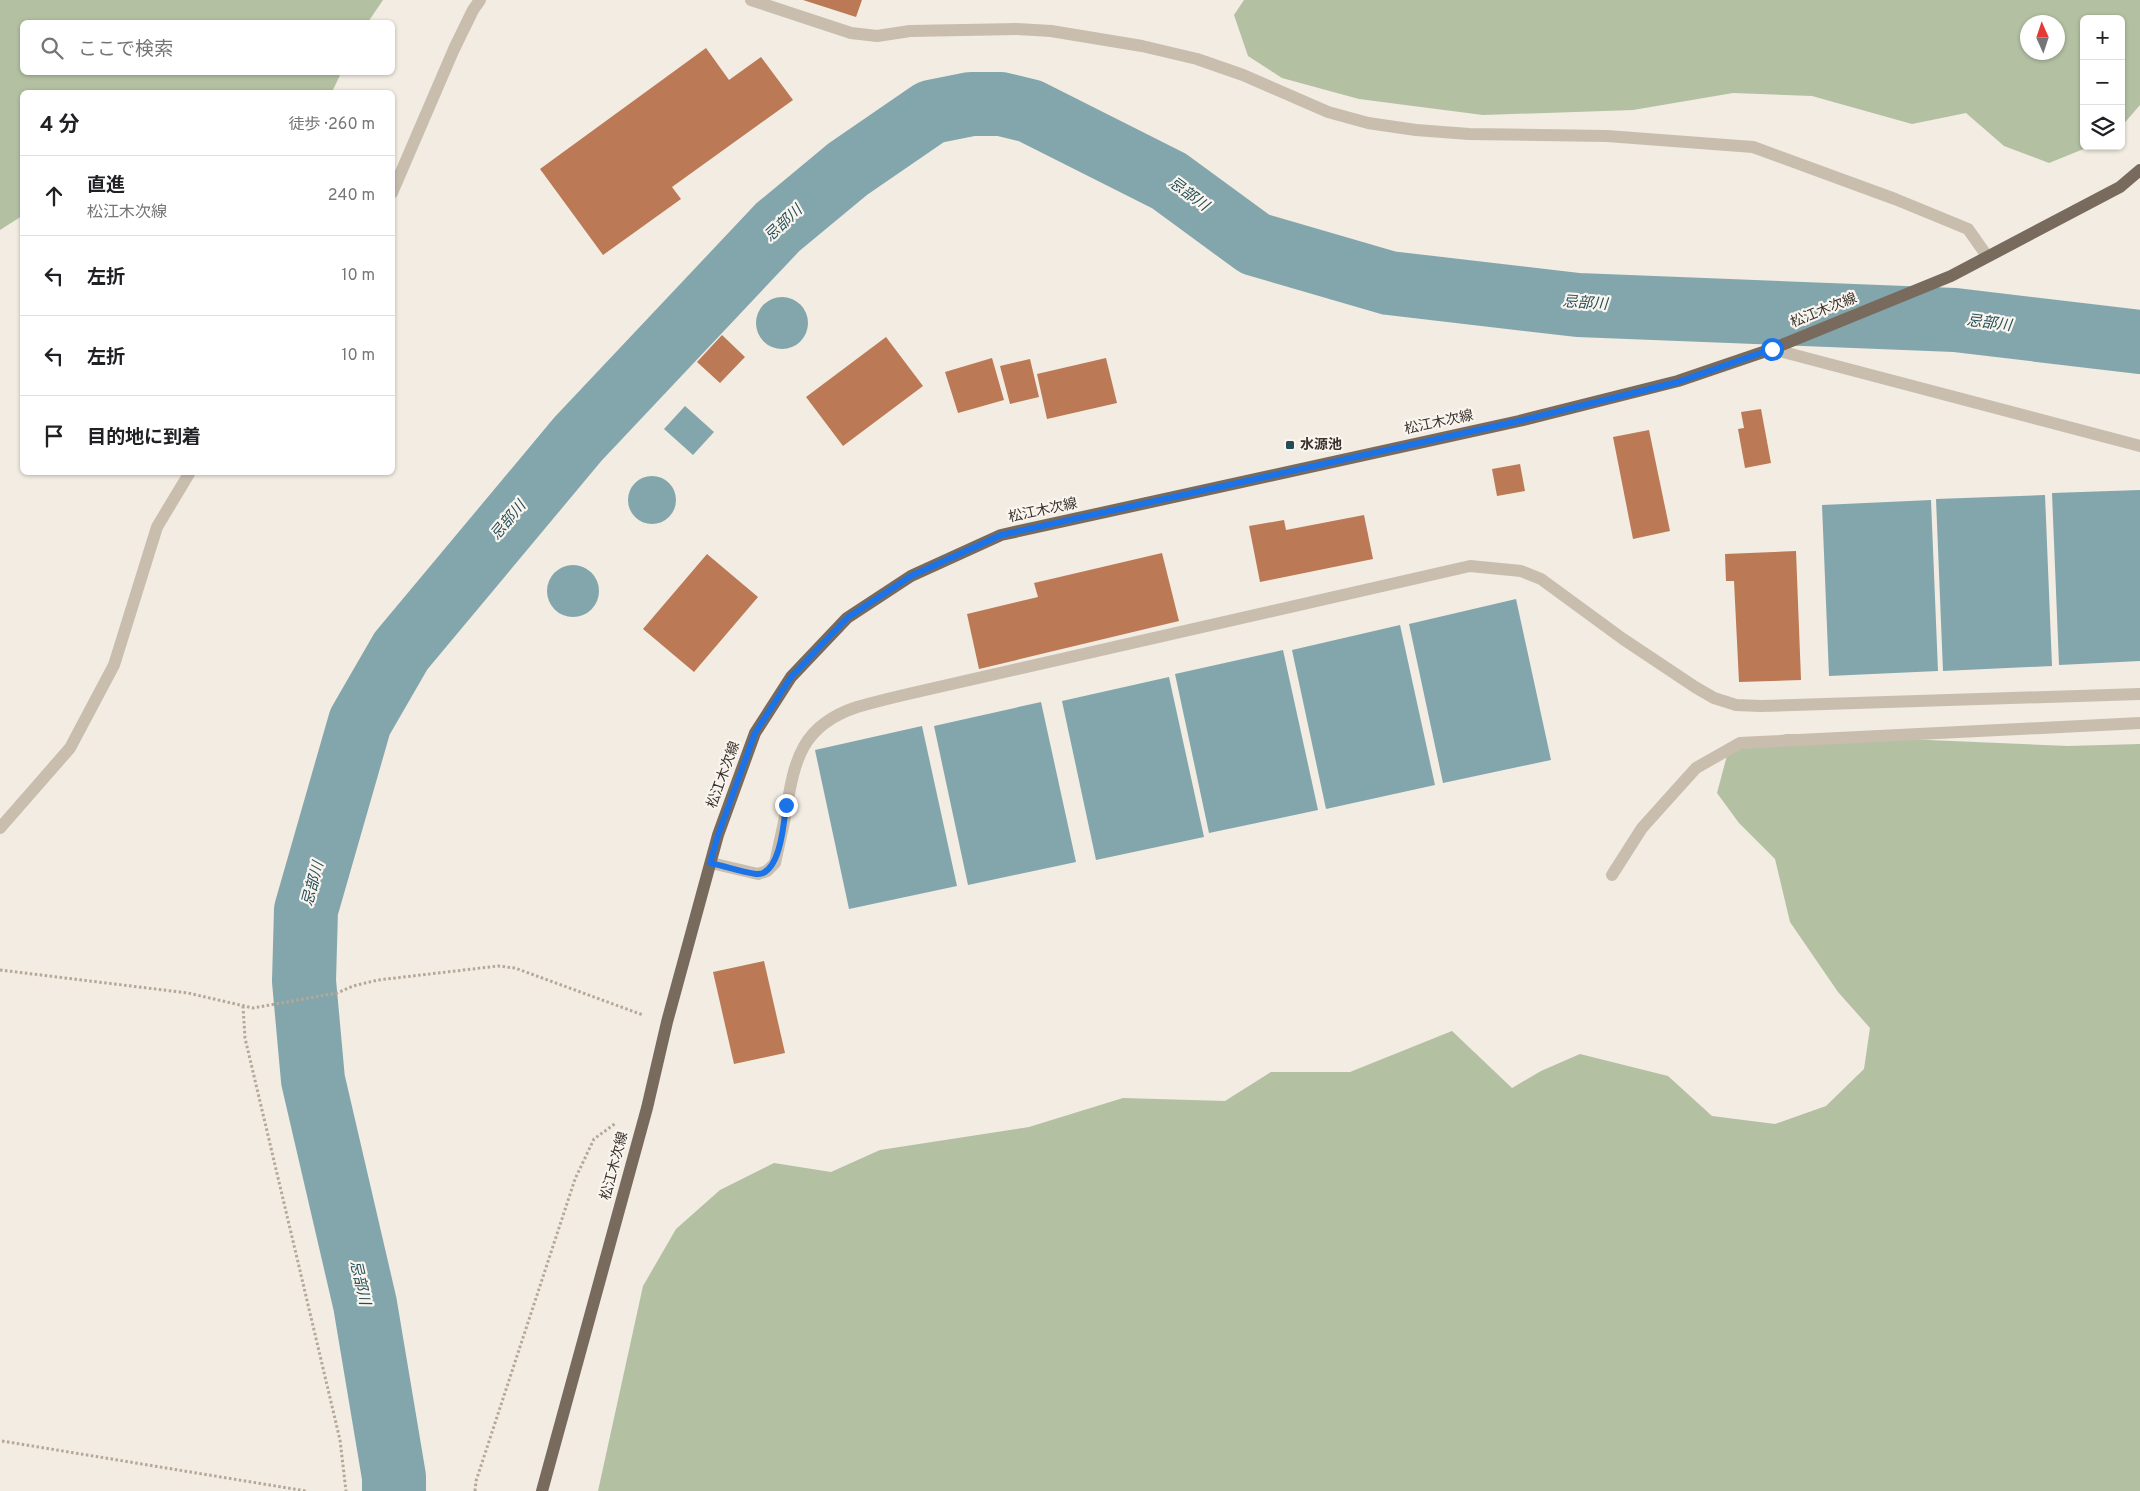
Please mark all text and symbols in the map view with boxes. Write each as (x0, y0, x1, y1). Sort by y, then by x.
north arrow (2020, 15, 2065, 60)
map controls (2080, 15, 2125, 150)
button: + (2080, 15, 2125, 60)
search box (20, 20, 395, 75)
icon: search (38, 34, 66, 62)
text: ここで検索 (78, 38, 173, 62)
button: − (2080, 60, 2125, 105)
button: layers (2080, 105, 2125, 150)
text: 4 分 (40, 112, 80, 139)
text: 徒歩 · 260 m (289, 115, 375, 135)
text: 直進 (87, 174, 125, 198)
water label: 忌部川 (1164, 174, 1213, 217)
icon: ahead (40, 182, 68, 210)
text: 240 m (328, 186, 375, 206)
water label: 忌部川 (761, 200, 808, 246)
text: 松江木次線 (87, 203, 167, 223)
icon: left (40, 262, 68, 290)
text: 左折 (87, 266, 125, 290)
text: 10 m (341, 266, 375, 286)
street label: 松江木次線 (1788, 290, 1860, 332)
water label: 忌部川 (1562, 293, 1610, 315)
water label: 忌部川 (1966, 312, 2014, 336)
route start (1761, 338, 1784, 361)
icon: left (40, 342, 68, 370)
text: 左折 (87, 346, 125, 370)
text: 10 m (341, 346, 375, 366)
street label: 松江木次線 (1403, 407, 1475, 439)
icon: arrive (40, 422, 68, 450)
text: 目的地に到着 (87, 426, 201, 450)
place label: 水源池 (1300, 437, 1342, 454)
marker: 水源池 (1284, 439, 1296, 451)
street label: 松江木次線 (1007, 495, 1079, 527)
water label: 忌部川 (487, 496, 532, 544)
street label: 松江木次線 (704, 739, 744, 811)
route end (775, 794, 798, 817)
water label: 忌部川 (299, 858, 330, 908)
street label: 松江木次線 (598, 1130, 632, 1202)
water label: 忌部川 (345, 1259, 374, 1309)

